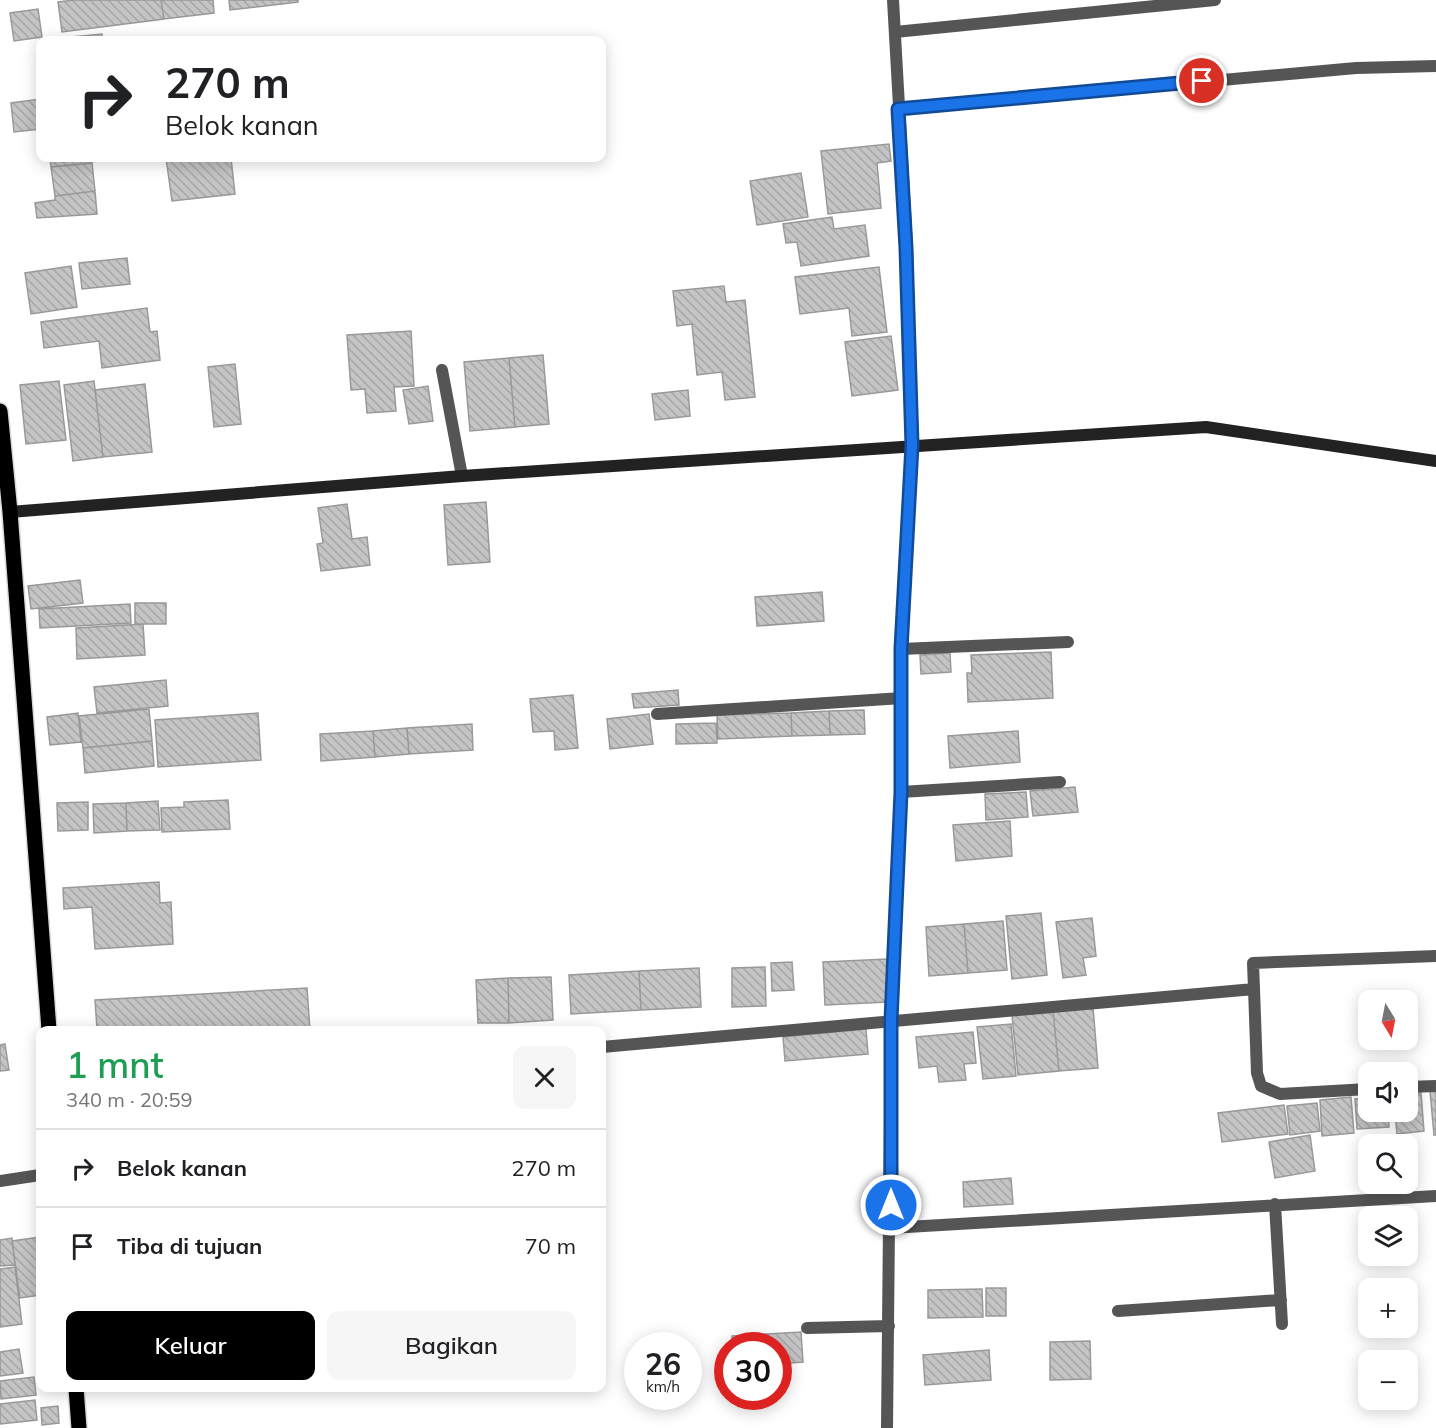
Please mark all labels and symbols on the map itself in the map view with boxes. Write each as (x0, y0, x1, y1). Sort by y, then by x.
pin (1176, 55, 1227, 106)
north arrow (1358, 990, 1418, 1050)
position arrow (859, 1173, 923, 1237)
speed limit sign: 30 (714, 1332, 792, 1410)

